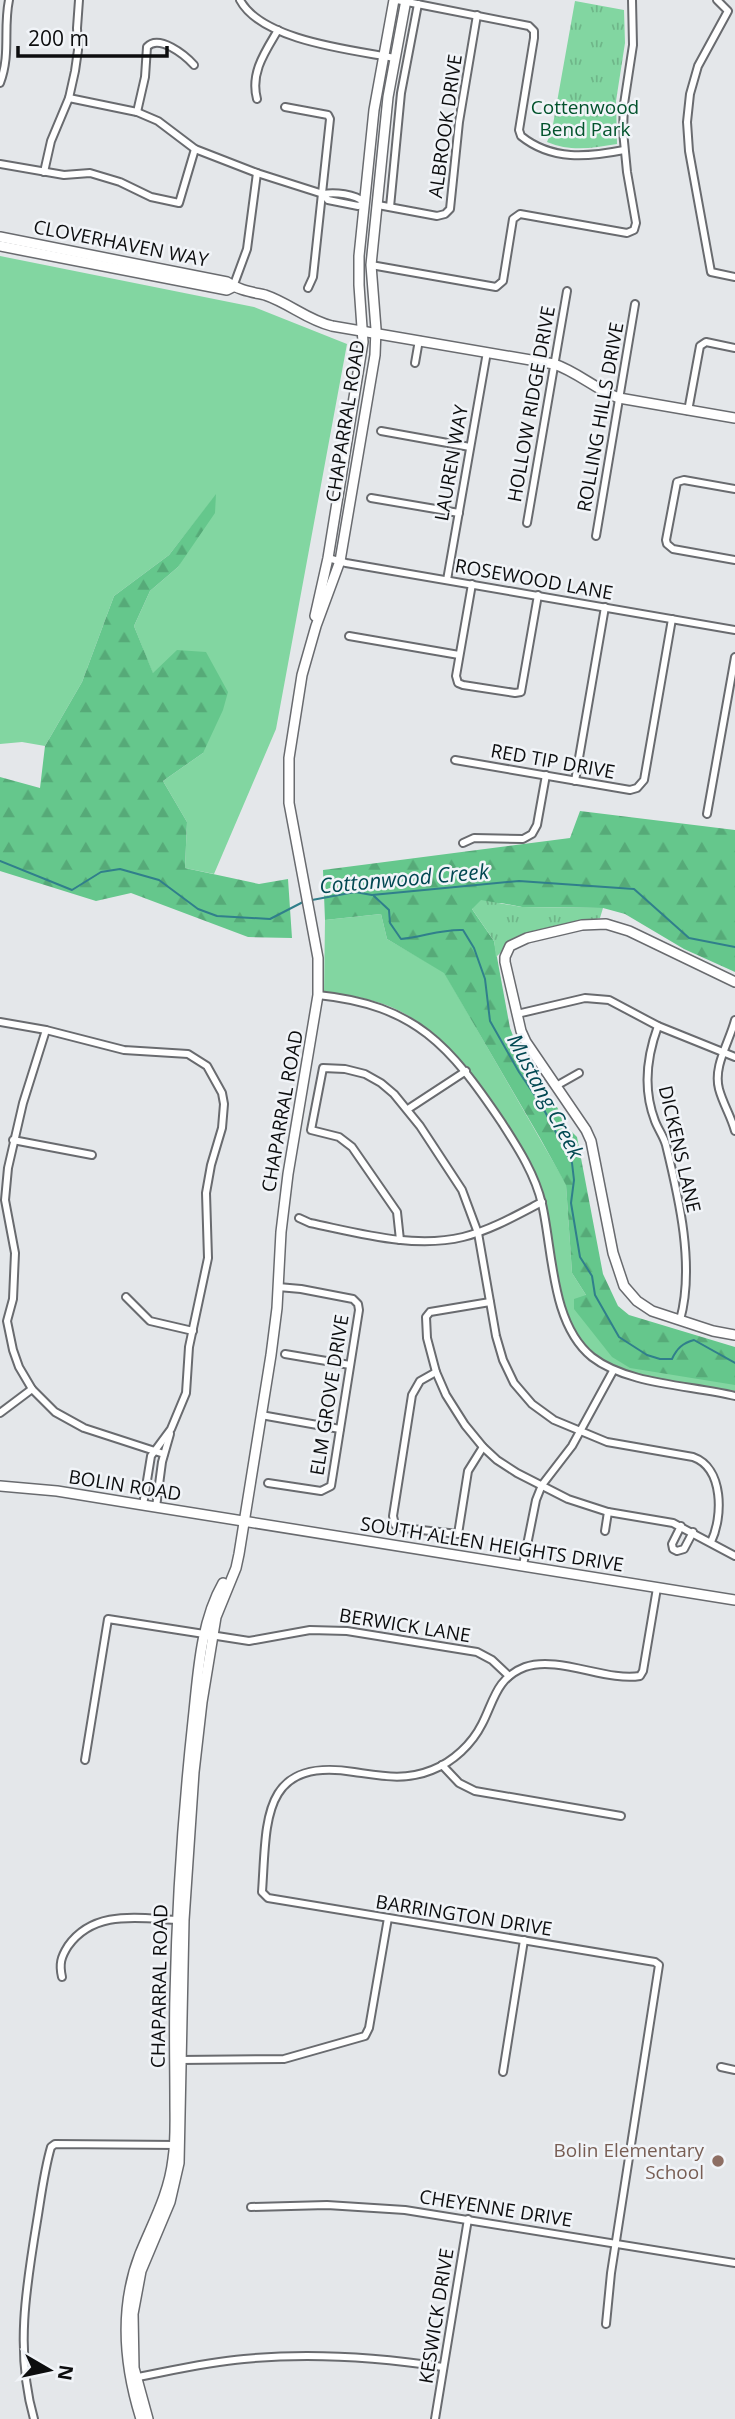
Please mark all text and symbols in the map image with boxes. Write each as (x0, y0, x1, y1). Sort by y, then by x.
scale bar (18, 14, 166, 58)
text: 200 m (28, 24, 89, 52)
street label: ALBROOK DRIVE (422, 53, 468, 199)
park label: Cottenwood Bend Park (531, 94, 639, 142)
street label: CLOVERHAVEN WAY (31, 213, 211, 273)
street label: HOLLOW RIDGE DRIVE (501, 304, 561, 504)
street label: ROLLING HILLS DRIVE (571, 320, 629, 514)
street label: CHAPARRAL ROAD (319, 338, 371, 504)
street label: LAUREN WAY (428, 403, 474, 523)
street label: ROSEWOOD LANE (453, 552, 615, 606)
street label: RED TIP DRIVE (489, 737, 617, 785)
water label: Cottonwood Creek (318, 857, 491, 899)
street label: CHAPARRAL ROAD (255, 1028, 309, 1194)
water label: Mustang Creek (501, 1029, 591, 1164)
street label: DICKENS LANE (653, 1083, 707, 1215)
street label: ELM GROVE DRIVE (303, 1313, 355, 1477)
street label: BOLIN ROAD (67, 1463, 183, 1507)
street label: SOUTH ALLEN HEIGHTS DRIVE (358, 1510, 626, 1578)
street label: BERWICK LANE (337, 1602, 473, 1648)
street label: BARRINGTON DRIVE (374, 1888, 554, 1942)
street label: CHAPARRAL ROAD (145, 1904, 173, 2068)
place label: Bolin Elementary School (554, 2137, 704, 2185)
marker: Bolin Elementary School (710, 2153, 726, 2169)
street label: CHEYENNE DRIVE (418, 2183, 574, 2233)
street label: KESWICK DRIVE (412, 2246, 460, 2386)
north arrow (14, 2335, 84, 2405)
text: N (52, 2363, 80, 2382)

